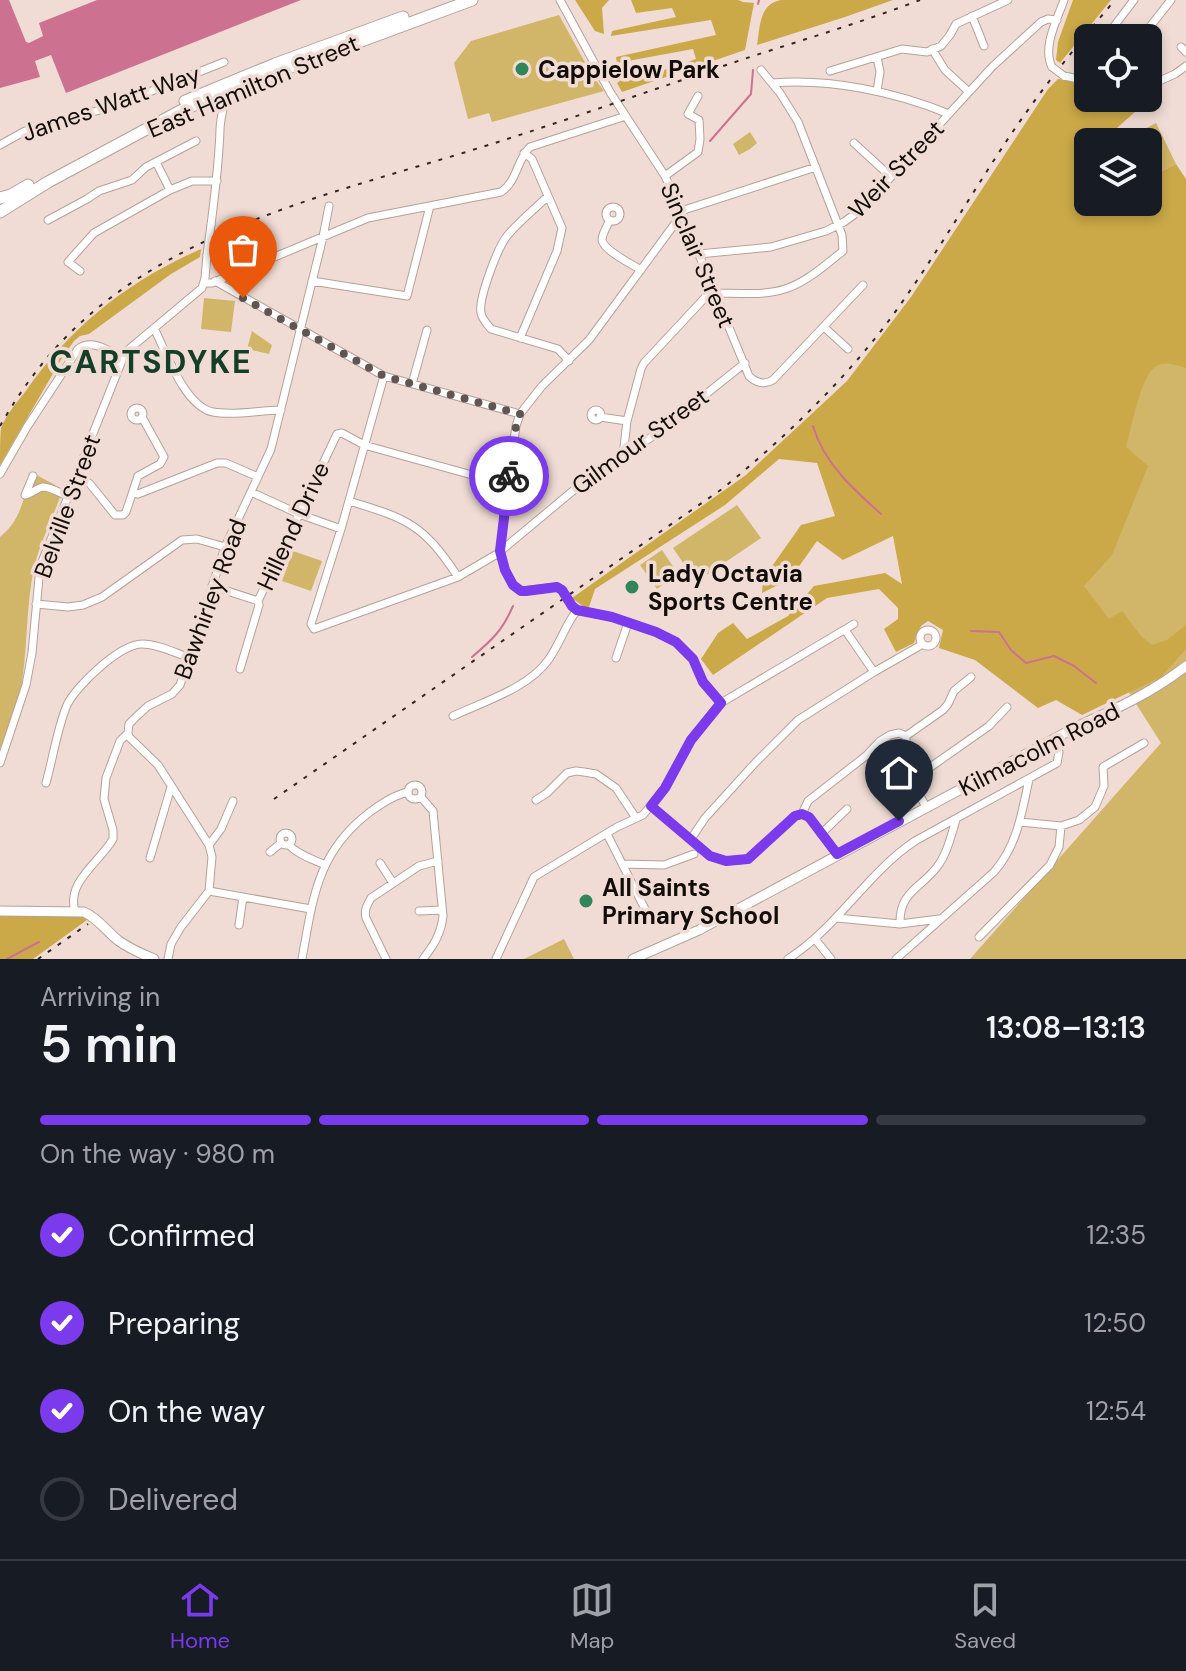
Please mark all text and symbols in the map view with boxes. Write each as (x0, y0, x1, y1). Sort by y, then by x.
map controls (1074, 24, 1162, 216)
button: locate (1074, 24, 1162, 112)
street label: East Hamilton Street (142, 27, 364, 145)
place label: Cappielow Park (538, 54, 720, 85)
street label: James Watt Way (18, 58, 204, 148)
marker: Cappielow Park (513, 60, 531, 78)
street label: Weir Street (842, 113, 950, 225)
button: layers (1074, 128, 1162, 216)
street label: Sinclair Street (654, 178, 742, 332)
pin (209, 216, 277, 298)
icon: bag (221, 228, 265, 272)
district label: CARTSDYKE (49, 341, 253, 383)
street label: Gilmour Street (565, 381, 715, 501)
street label: Belville Street (27, 430, 107, 582)
courier (469, 436, 549, 516)
icon: bike (487, 454, 531, 498)
street label: Hillend Drive (250, 457, 336, 595)
street label: Bawhirley Road (167, 515, 253, 683)
place label: Lady Octavia Sports Centre (648, 558, 813, 617)
marker: Lady Octavia Sports Centre (623, 578, 641, 596)
street label: Kilmacolm Road (953, 695, 1125, 803)
pin (865, 739, 933, 821)
icon: home (877, 751, 921, 795)
place label: All Saints Primary School (602, 872, 779, 931)
marker: All Saints Primary School (577, 892, 595, 910)
text: Arriving in (40, 980, 160, 1014)
text: 13:08–13:13 (986, 1008, 1146, 1047)
text: 5 min (40, 1010, 178, 1078)
text: On the way · 980 m (40, 1137, 275, 1171)
icon: check (40, 1213, 84, 1257)
text: Confirmed (108, 1216, 255, 1255)
text: 12:35 (1086, 1218, 1146, 1252)
icon: check (40, 1301, 84, 1345)
text: Preparing (108, 1304, 240, 1343)
text: 12:50 (1084, 1306, 1146, 1340)
icon: check (40, 1389, 84, 1433)
text: On the way (108, 1392, 265, 1431)
text: 12:54 (1086, 1394, 1146, 1428)
text: Delivered (108, 1480, 238, 1519)
tab: Home (170, 1578, 230, 1655)
tab: Map (570, 1578, 614, 1655)
tab: Saved (954, 1578, 1016, 1655)

